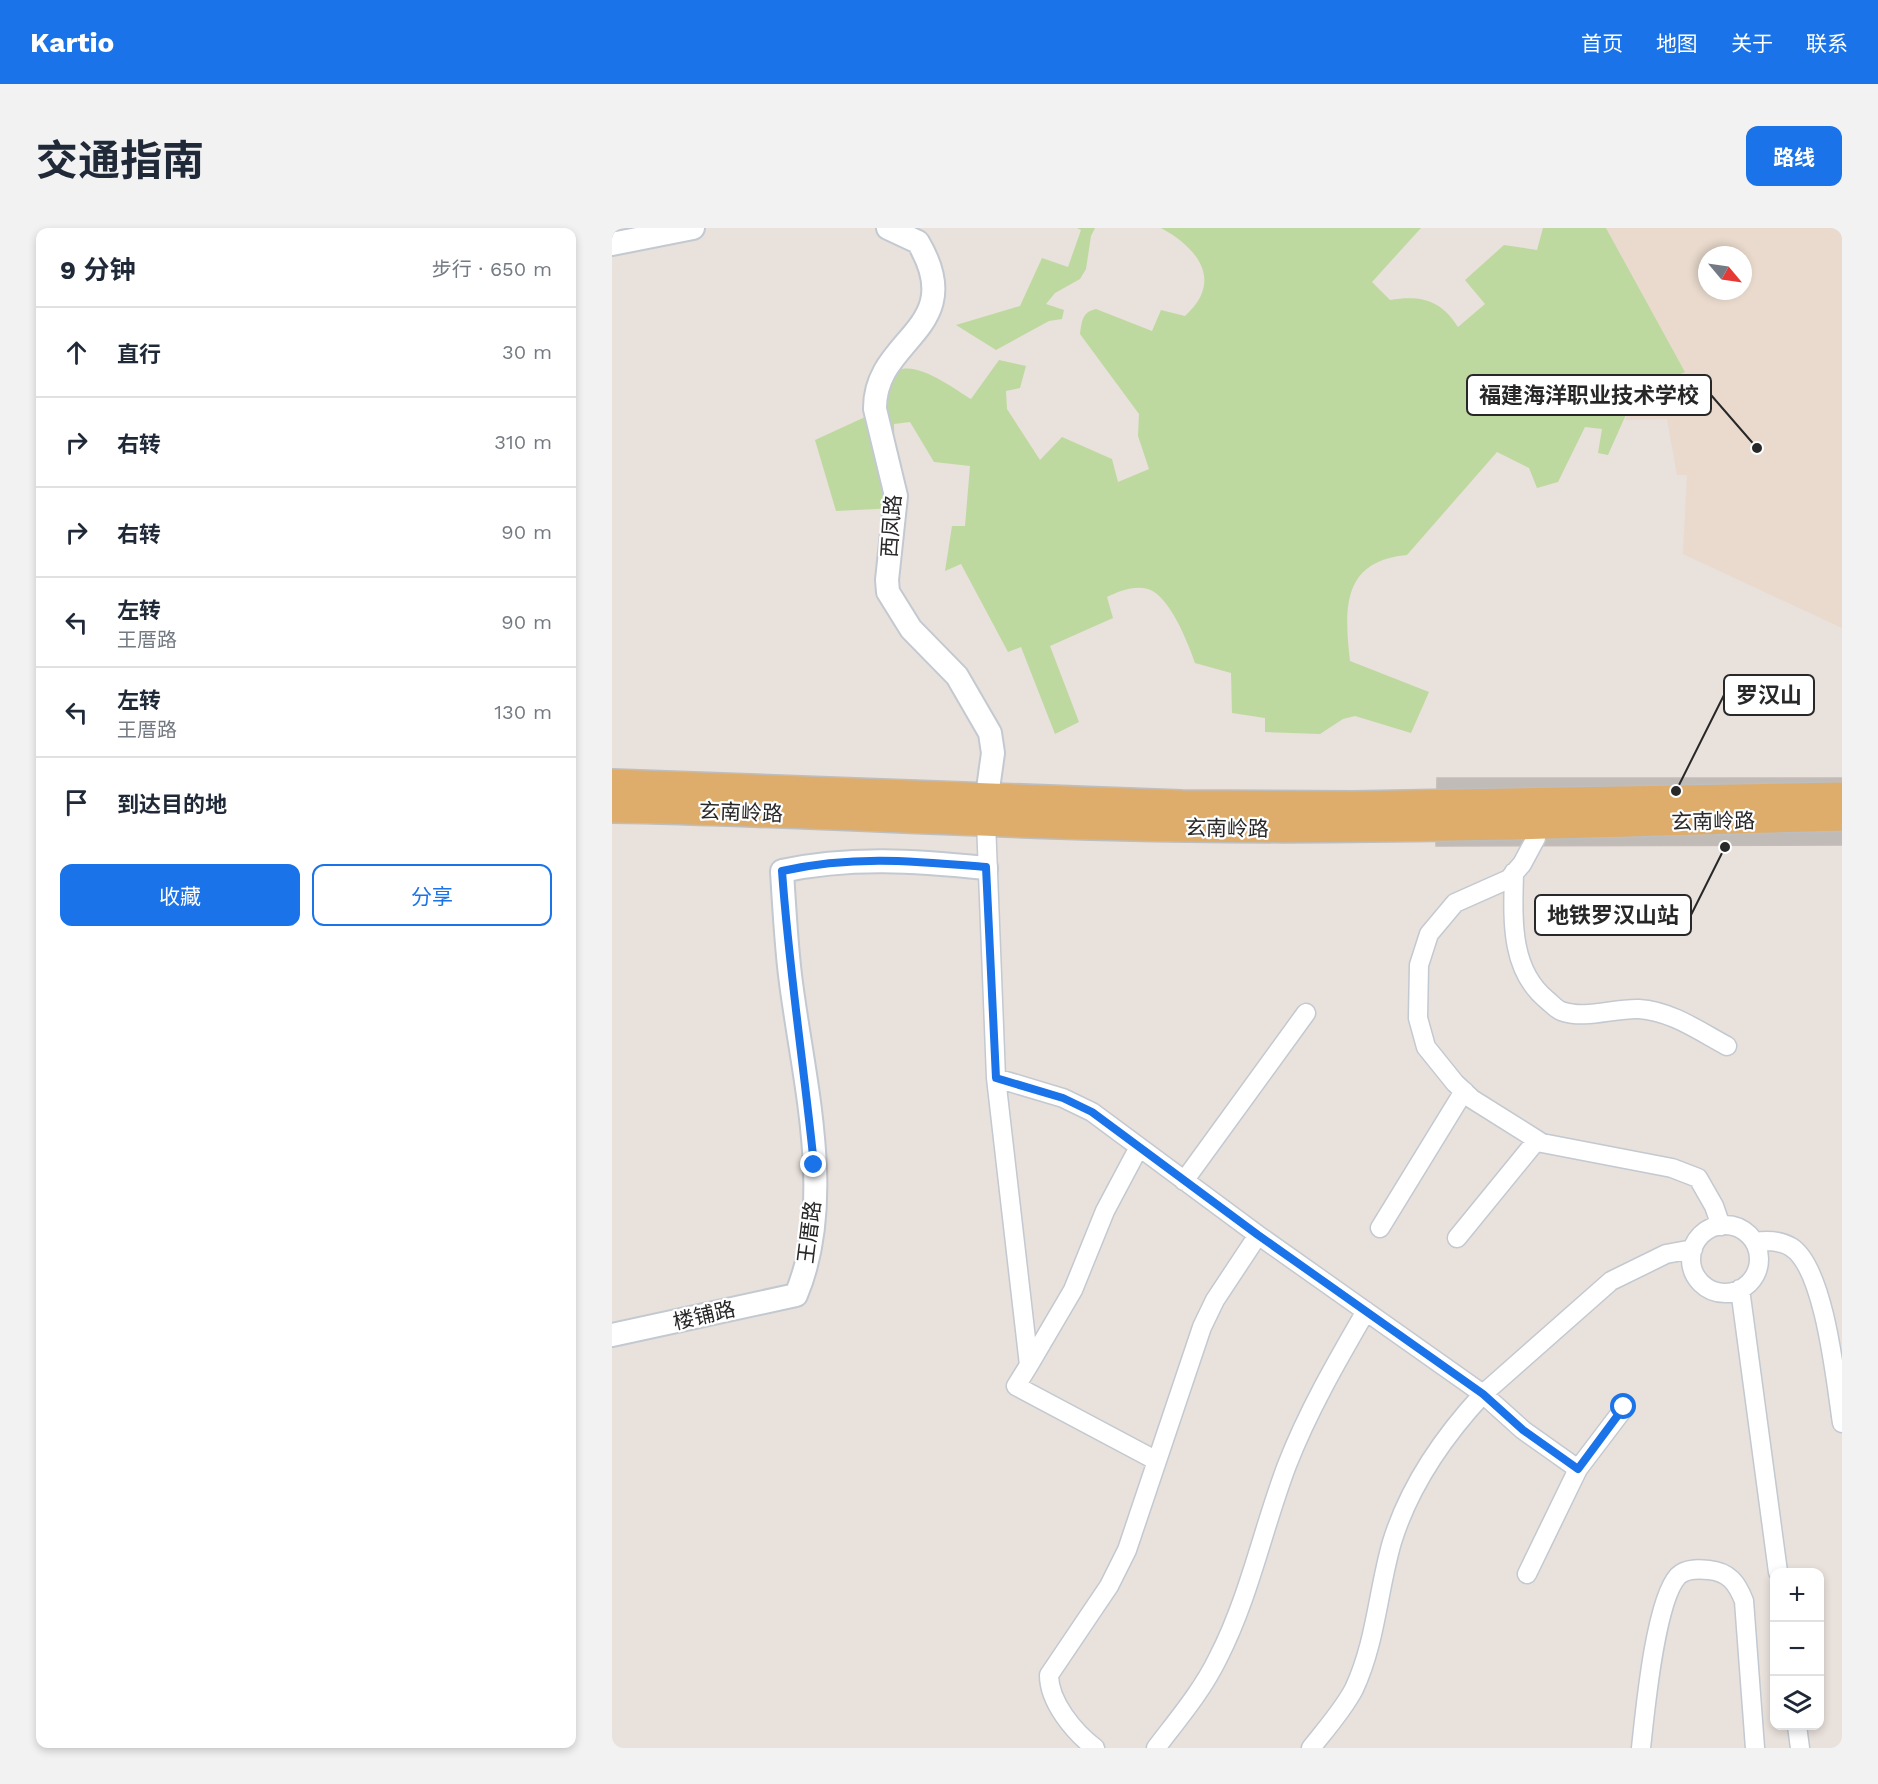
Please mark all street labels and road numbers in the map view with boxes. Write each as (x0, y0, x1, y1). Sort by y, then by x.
street label: 西凤路 (876, 494, 906, 558)
street label: 玄南岭路 (699, 798, 783, 826)
street label: 玄南岭路 (1671, 808, 1755, 834)
street label: 玄南岭路 (1185, 815, 1269, 841)
street label: 王厝路 (793, 1199, 825, 1265)
street label: 楼铺路 (670, 1296, 738, 1334)

